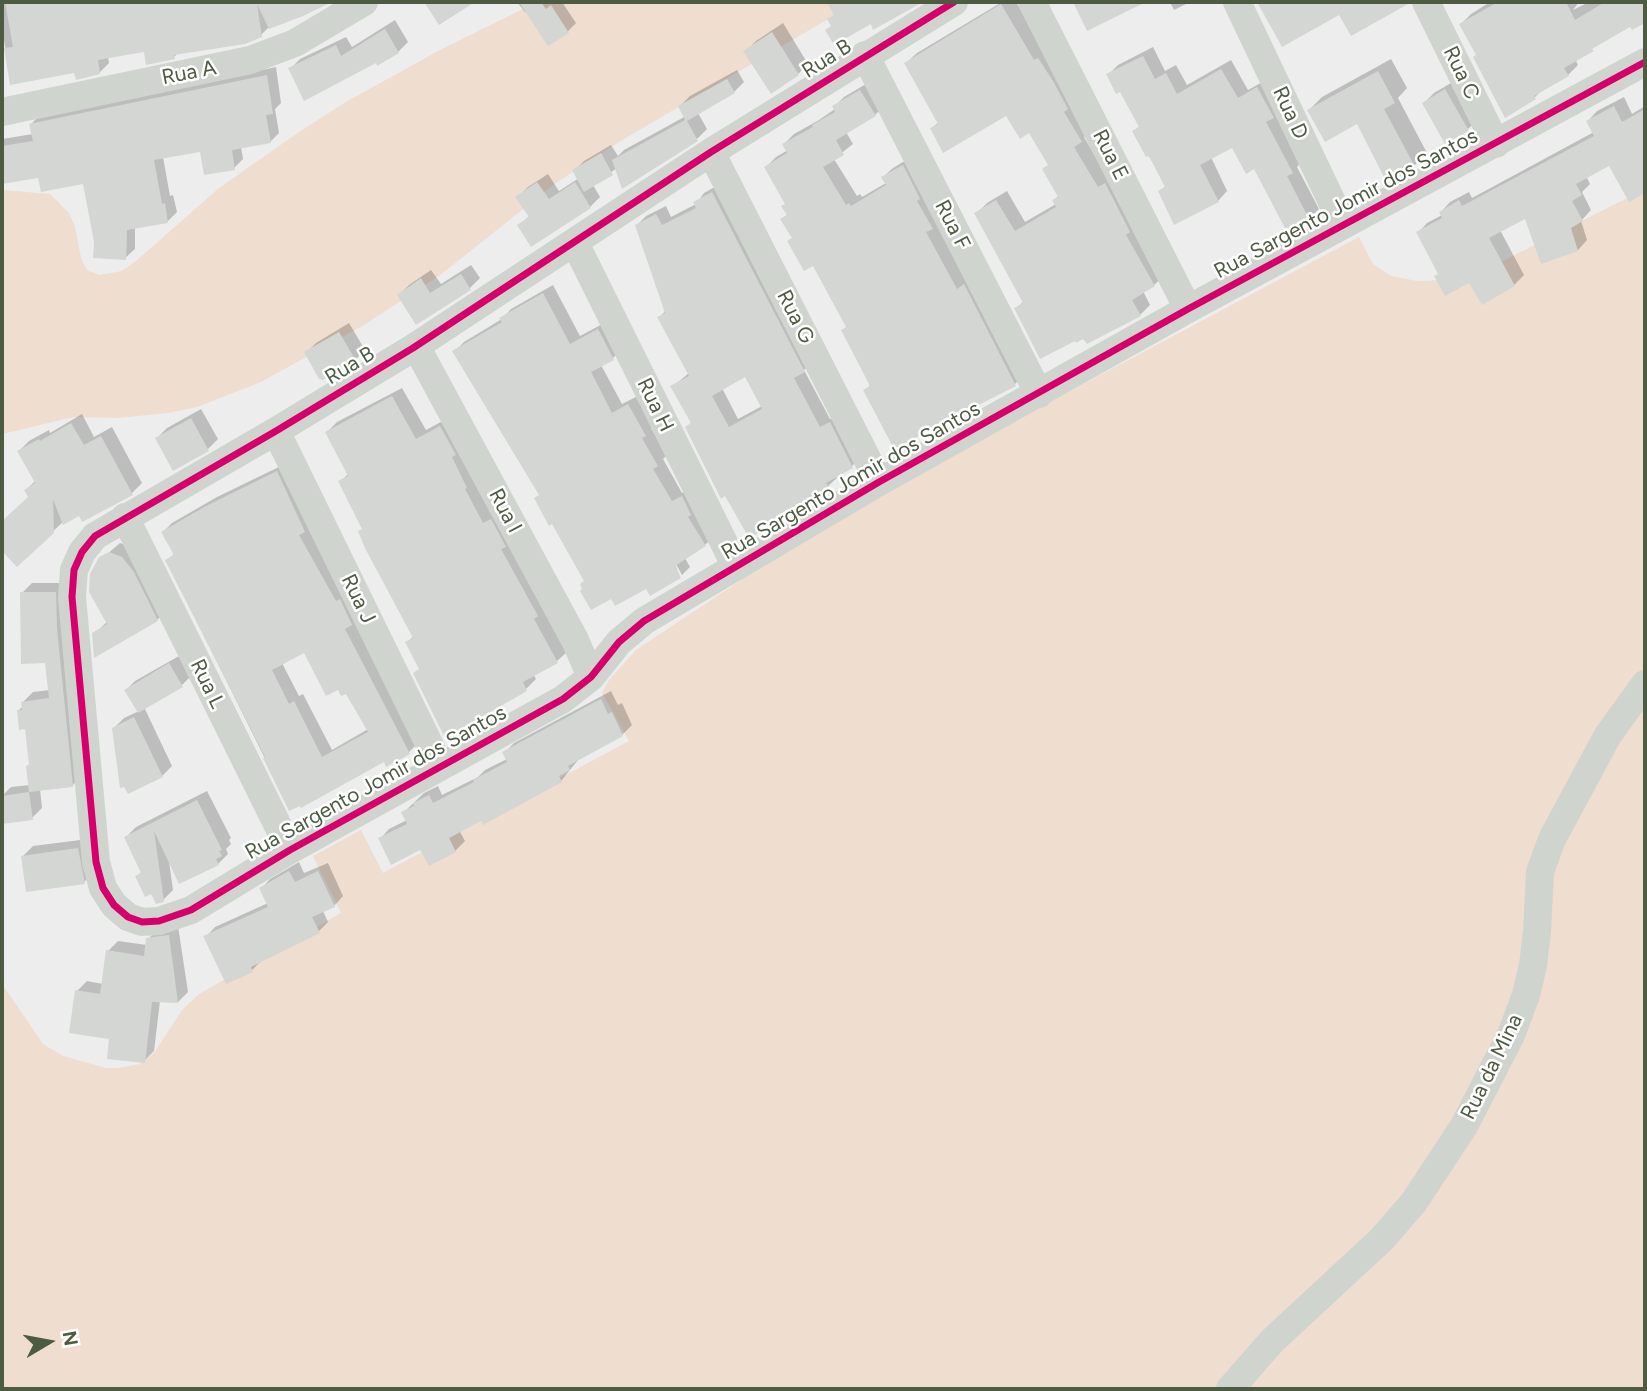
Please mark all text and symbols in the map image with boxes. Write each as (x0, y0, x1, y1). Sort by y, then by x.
street label: Rua B (798, 34, 856, 84)
street label: Rua C (1437, 42, 1485, 104)
street label: Rua A (160, 55, 218, 91)
street label: Rua D (1267, 83, 1313, 143)
street label: Rua Sargento Jomir dos Santos (1210, 124, 1482, 284)
street label: Rua E (1087, 126, 1133, 184)
street label: Rua F (929, 196, 975, 254)
street label: Rua G (771, 286, 819, 348)
street label: Rua B (321, 341, 379, 391)
street label: Rua H (631, 374, 679, 436)
street label: Rua Sargento Jomir dos Santos (717, 396, 985, 566)
street label: Rua I (483, 485, 527, 537)
street label: Rua J (335, 570, 381, 628)
street label: Rua L (184, 655, 230, 713)
street label: Rua Sargento Jomir dos Santos (241, 700, 511, 866)
street label: Rua da Mina (1456, 1010, 1528, 1124)
north arrow (14, 1307, 84, 1377)
text: N (58, 1329, 83, 1347)

